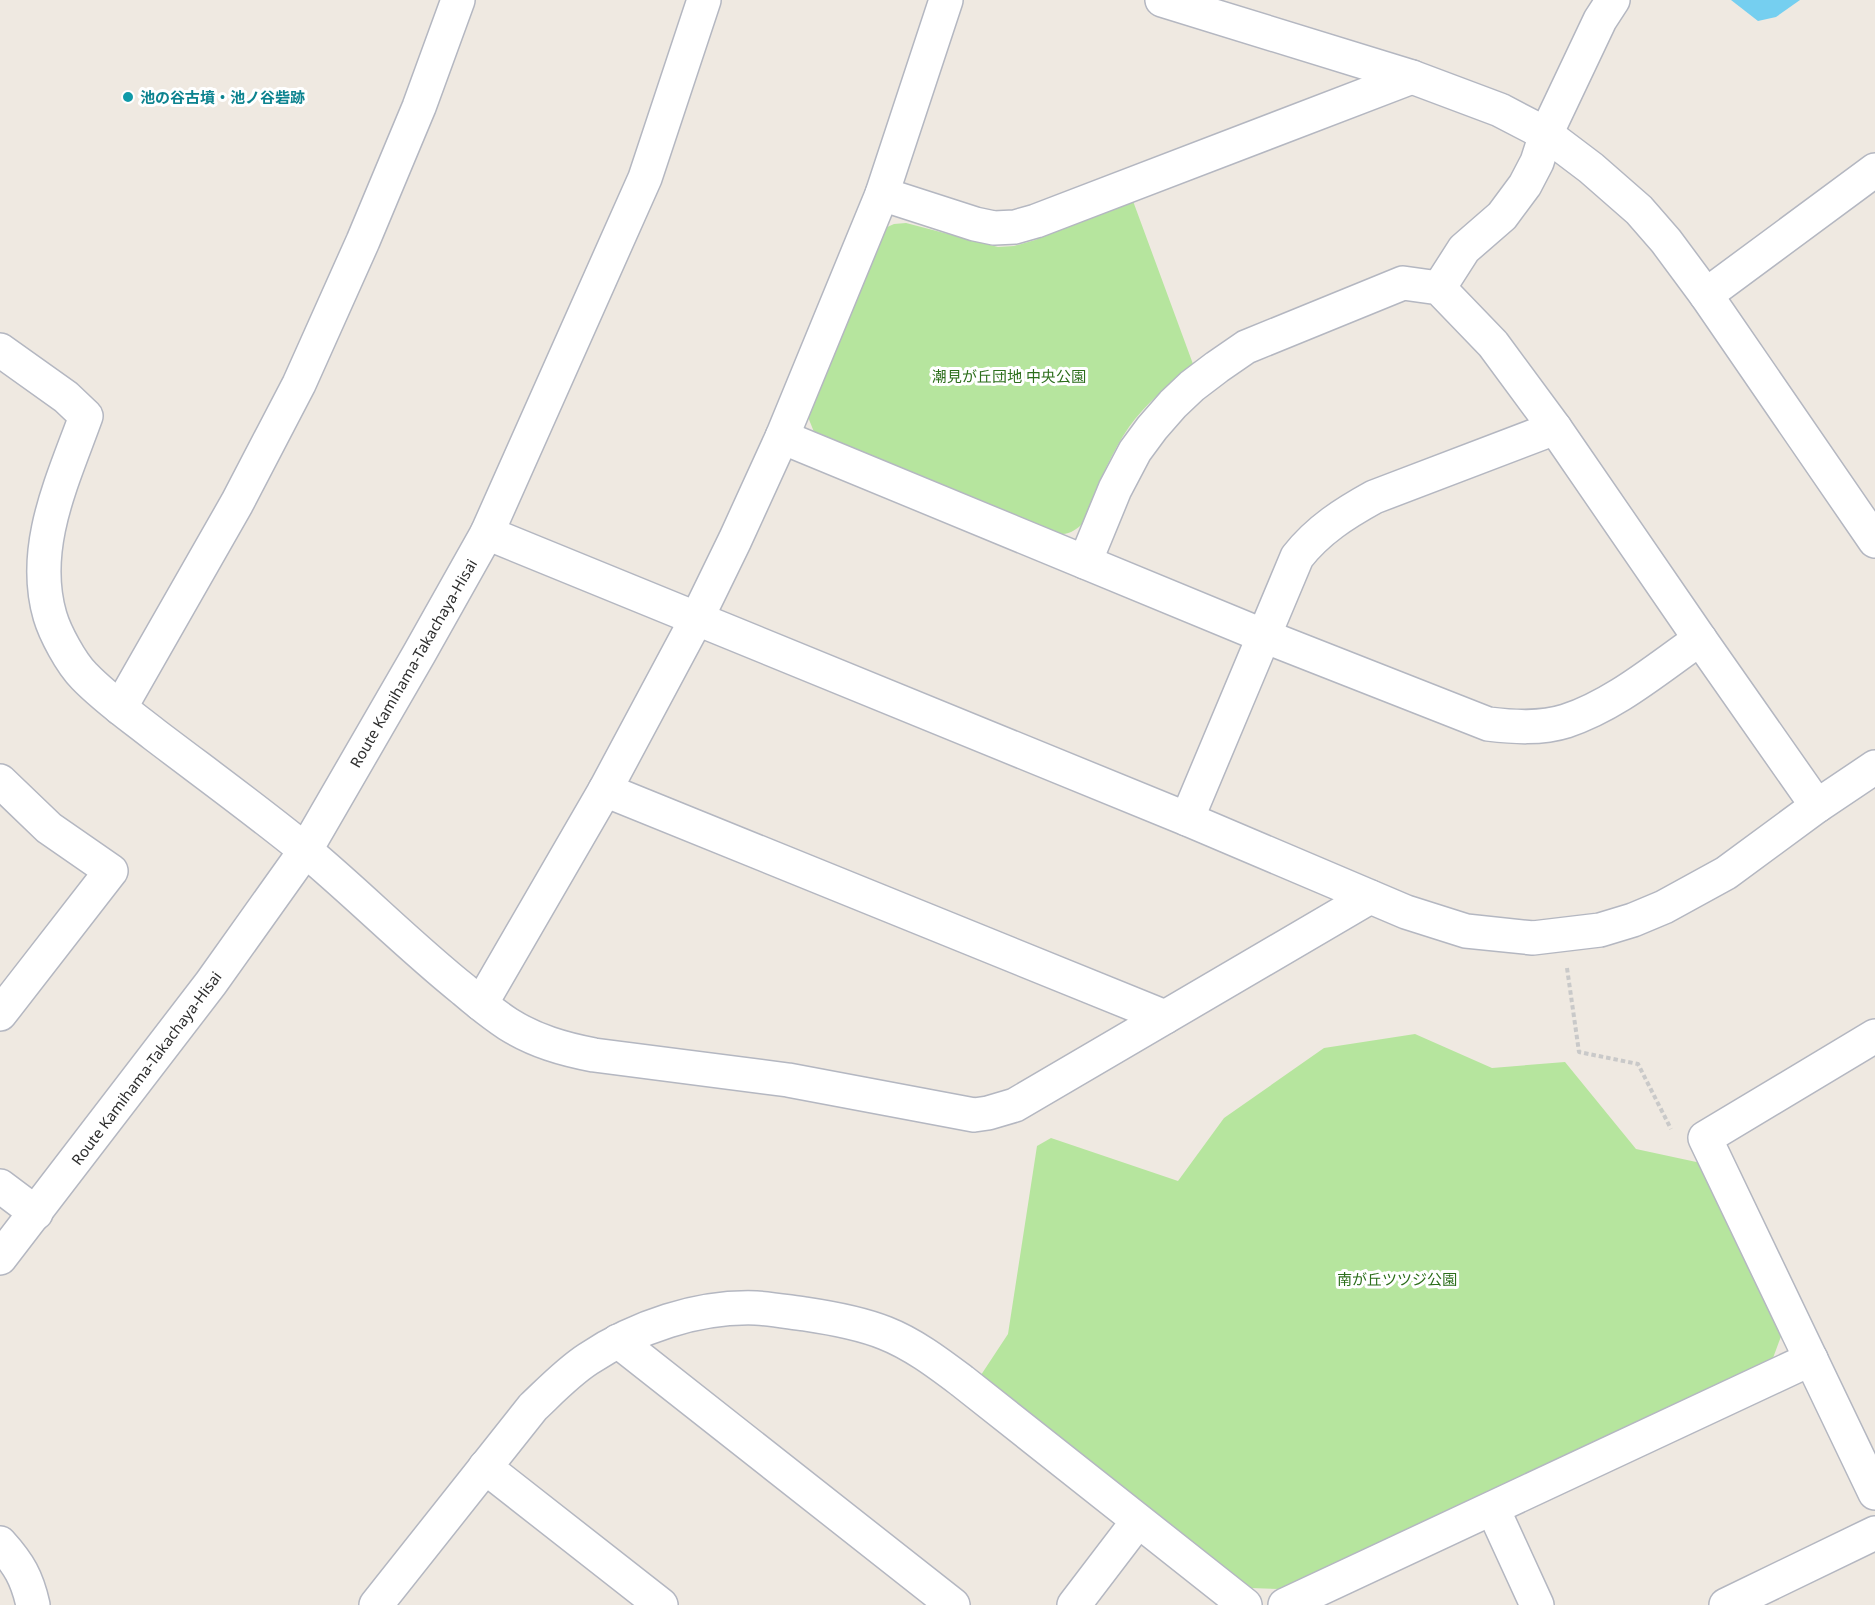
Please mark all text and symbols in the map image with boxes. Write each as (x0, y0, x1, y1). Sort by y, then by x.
place label: 池の谷古墳・池ノ谷砦跡 (140, 87, 305, 107)
marker: 池の谷古墳・池ノ谷砦跡 (121, 90, 135, 104)
park label: 潮見が丘団地 中央公園 (932, 366, 1086, 386)
street label: Route Kamihama-Takachaya-Hisai (345, 555, 481, 771)
street label: Route Kamihama-Takachaya-Hisai (67, 967, 225, 1169)
park label: 南が丘ツツジ公園 (1337, 1269, 1457, 1289)

